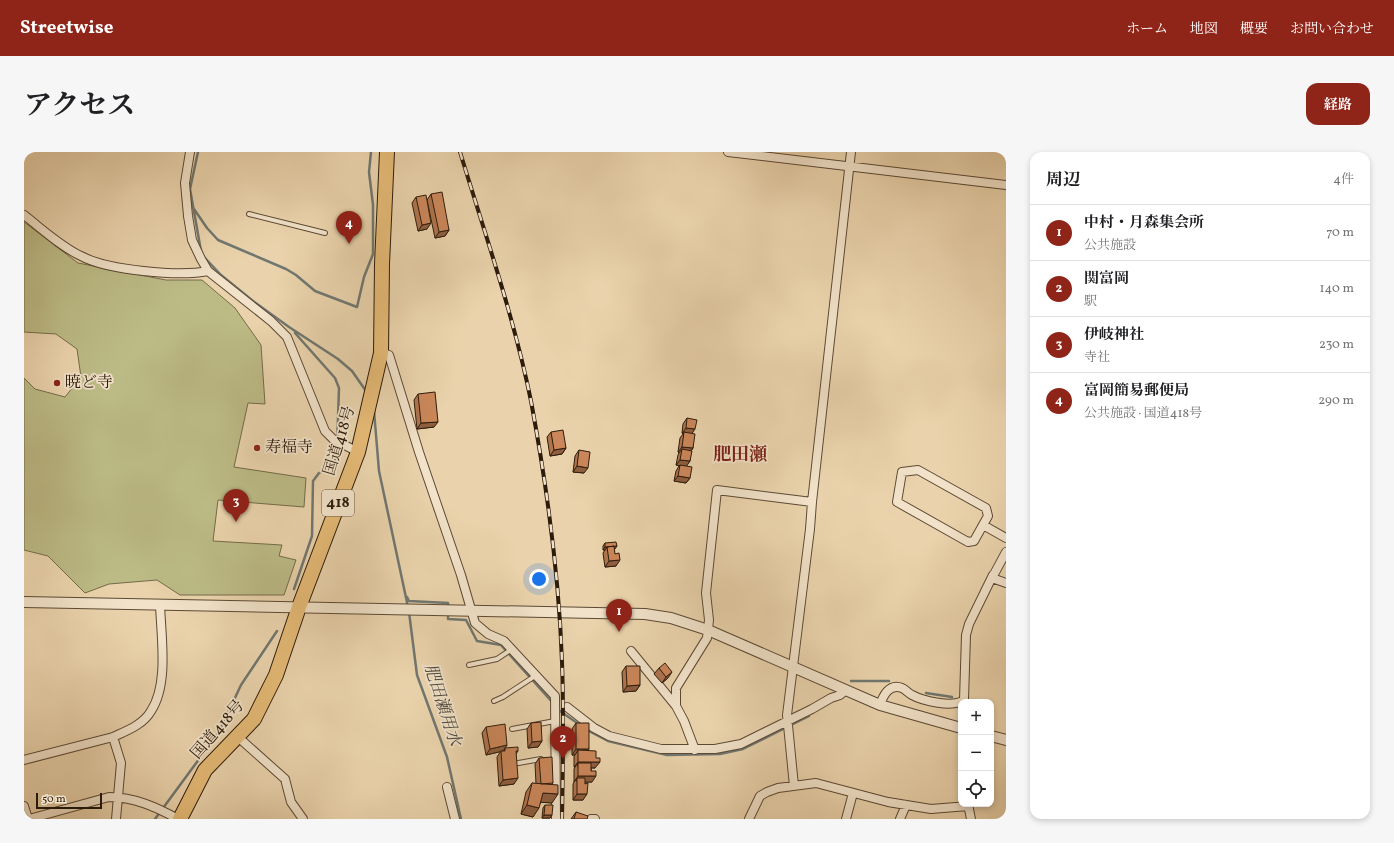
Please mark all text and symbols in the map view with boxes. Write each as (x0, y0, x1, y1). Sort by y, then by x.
text: Streetwise (20, 15, 113, 41)
text: ホーム (1126, 20, 1168, 39)
text: 地図 (1190, 20, 1218, 39)
text: 概要 (1240, 20, 1268, 39)
text: お問い合わせ (1290, 20, 1374, 39)
button: 経路 (1306, 83, 1370, 125)
text: アクセス (24, 87, 135, 126)
text: 周辺 (1046, 169, 1080, 192)
text: 4件 (1333, 171, 1354, 189)
pin: 4 (336, 211, 362, 244)
text: 中村・月森集会所 (1084, 213, 1204, 234)
text: 1 (1056, 224, 1062, 242)
text: 70 m (1326, 224, 1354, 242)
text: 公共施設 (1084, 237, 1136, 255)
text: 関富岡 (1084, 269, 1129, 290)
text: 2 (1056, 280, 1062, 298)
text: 140 m (1320, 280, 1354, 298)
text: 駅 (1084, 293, 1097, 311)
text: 伊岐神社 (1084, 325, 1144, 346)
text: 3 (1056, 336, 1062, 354)
text: 230 m (1319, 336, 1354, 354)
text: 寺社 (1084, 349, 1110, 367)
place label: 暁ど寺 (65, 372, 113, 394)
marker: 暁ど寺 (52, 378, 62, 388)
text: 富岡簡易郵便局 (1084, 381, 1189, 402)
text: 4 (1055, 392, 1063, 410)
text: 290 m (1318, 392, 1354, 410)
street label: 国道418号 (319, 403, 361, 479)
text: 公共施設 · 国道418号 (1084, 405, 1202, 423)
place label: 寿福寺 (265, 437, 313, 459)
marker: 寿福寺 (252, 443, 262, 453)
district label: 肥田瀬 (713, 443, 767, 468)
pin: 3 (223, 489, 249, 522)
road number: 418 (322, 490, 354, 516)
your location (529, 569, 549, 589)
pin: 1 (606, 599, 632, 632)
water label: 肥田瀬用水 (418, 661, 467, 751)
street label: 国道418号 (186, 696, 250, 764)
map controls (958, 699, 994, 807)
button: + (958, 699, 994, 735)
pin: 2 (550, 726, 576, 759)
button: − (958, 735, 994, 771)
button: locate (958, 771, 994, 807)
scale bar (36, 791, 102, 810)
text: 50 m (42, 792, 66, 807)

